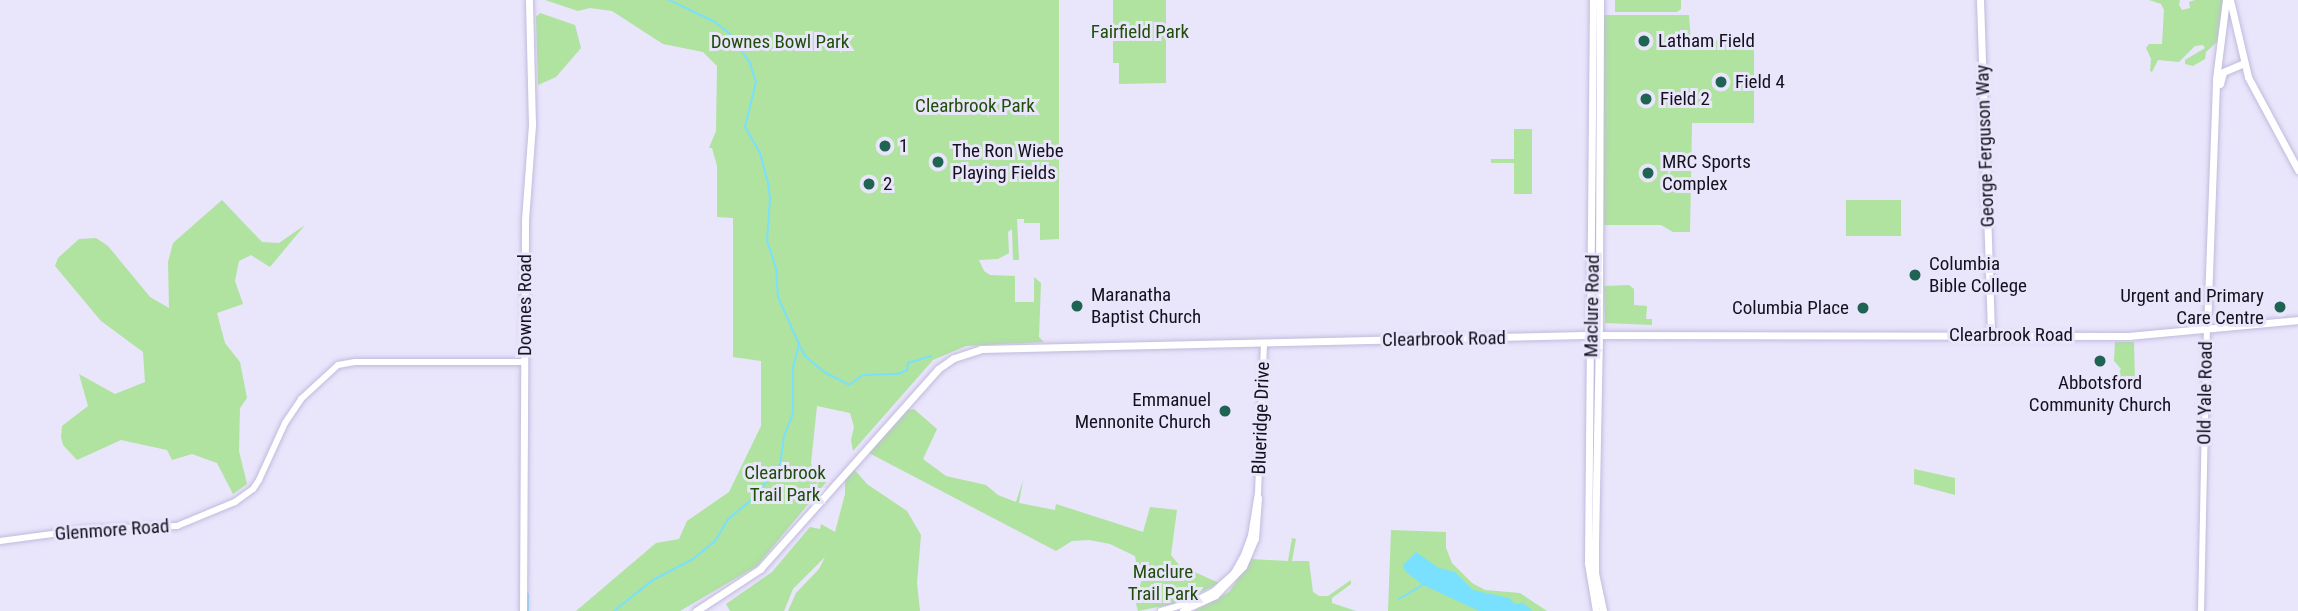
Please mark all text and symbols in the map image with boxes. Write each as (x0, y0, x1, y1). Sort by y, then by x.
park label: Fairfield Park (1091, 21, 1189, 43)
place label: Latham Field (1658, 30, 1755, 52)
park label: Downes Bowl Park (711, 31, 849, 53)
marker: Latham Field (1636, 33, 1652, 49)
street label: George Ferguson Way (1971, 64, 1999, 228)
place label: Field 4 (1735, 71, 1785, 93)
marker: Field 4 (1713, 74, 1729, 90)
place label: Field 2 (1660, 88, 1710, 110)
marker: Field 2 (1638, 91, 1654, 107)
park label: Clearbrook Park (915, 95, 1035, 117)
place label: 1 (899, 135, 908, 157)
marker: 1 (877, 138, 893, 154)
place label: The Ron Wiebe Playing Fields (952, 140, 1064, 184)
place label: MRC Sports Complex (1662, 151, 1751, 195)
marker: The Ron Wiebe Playing Fields (930, 154, 946, 170)
marker: MRC Sports Complex (1640, 165, 1656, 181)
place label: 2 (883, 173, 892, 195)
marker: 2 (861, 176, 877, 192)
place label: Columbia Bible College (1929, 253, 2027, 297)
street label: Downes Road (514, 254, 536, 356)
street label: Maclure Road (1580, 254, 1604, 358)
marker: Columbia Bible College (1907, 267, 1923, 283)
place label: Maranatha Baptist Church (1091, 284, 1201, 328)
place label: Urgent and Primary Care Centre (2120, 285, 2264, 329)
place label: Columbia Place (1732, 297, 1849, 319)
marker: Urgent and Primary Care Centre (2270, 297, 2290, 317)
marker: Maranatha Baptist Church (1069, 298, 1085, 314)
marker: Columbia Place (1855, 300, 1871, 316)
street label: Clearbrook Road (1949, 324, 2073, 346)
street label: Clearbrook Road (1382, 327, 1506, 351)
street label: Old Yale Road (2193, 341, 2217, 445)
marker: Abbotsford Community Church (2092, 353, 2108, 369)
street label: Blueridge Drive (1248, 361, 1274, 475)
place label: Abbotsford Community Church (2029, 372, 2171, 416)
place label: Emmanuel Mennonite Church (1075, 389, 1211, 433)
marker: Emmanuel Mennonite Church (1217, 403, 1233, 419)
park label: Clearbrook Trail Park (744, 462, 826, 506)
street label: Glenmore Road (54, 515, 170, 545)
park label: Maclure Trail Park (1128, 561, 1198, 605)

